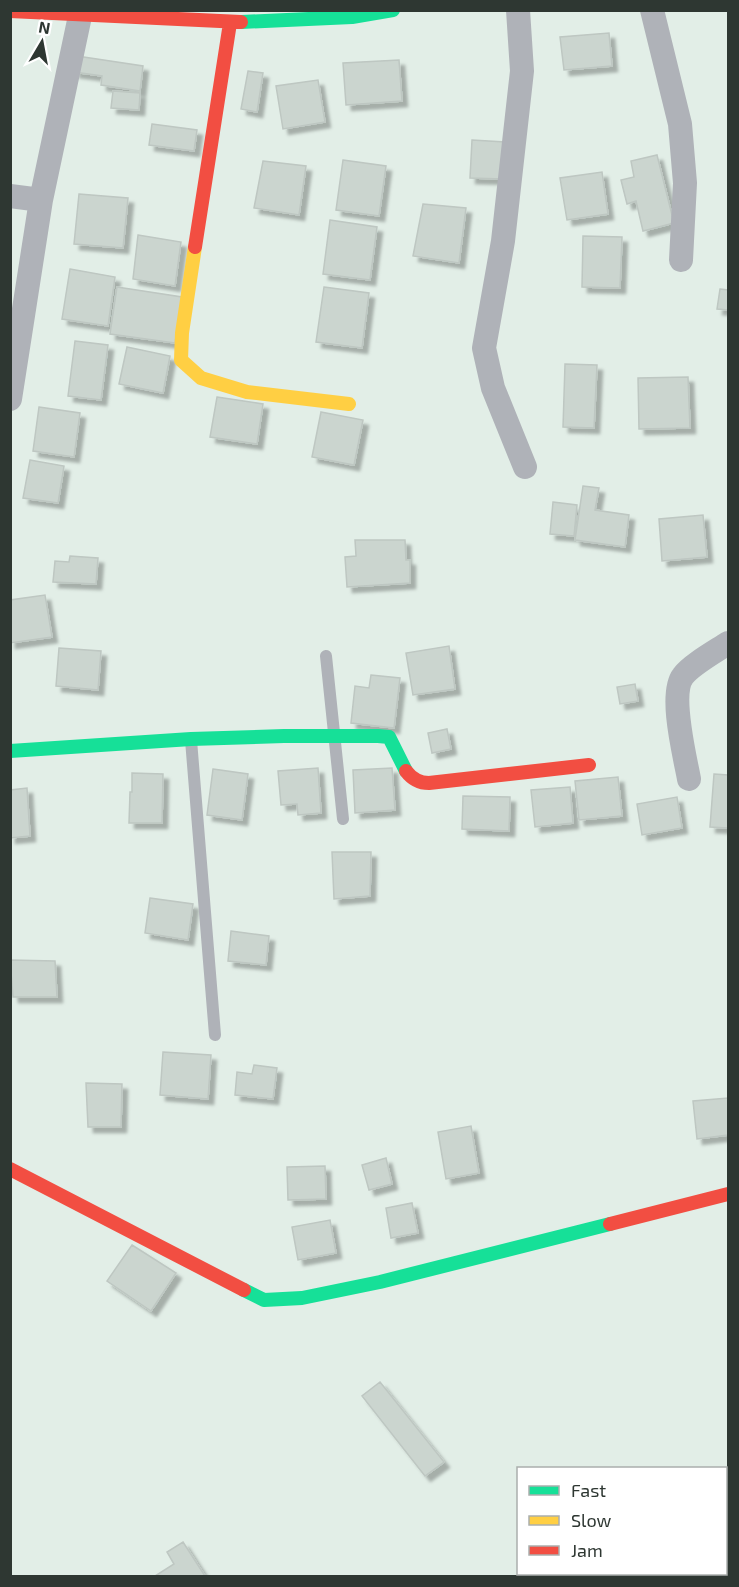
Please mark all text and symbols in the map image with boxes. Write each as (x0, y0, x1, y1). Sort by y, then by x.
north arrow (12, 12, 72, 72)
text: N (37, 16, 52, 37)
legend (517, 1467, 727, 1575)
text: Fast (571, 1479, 606, 1501)
text: Slow (571, 1509, 612, 1531)
text: Jam (571, 1539, 603, 1561)

